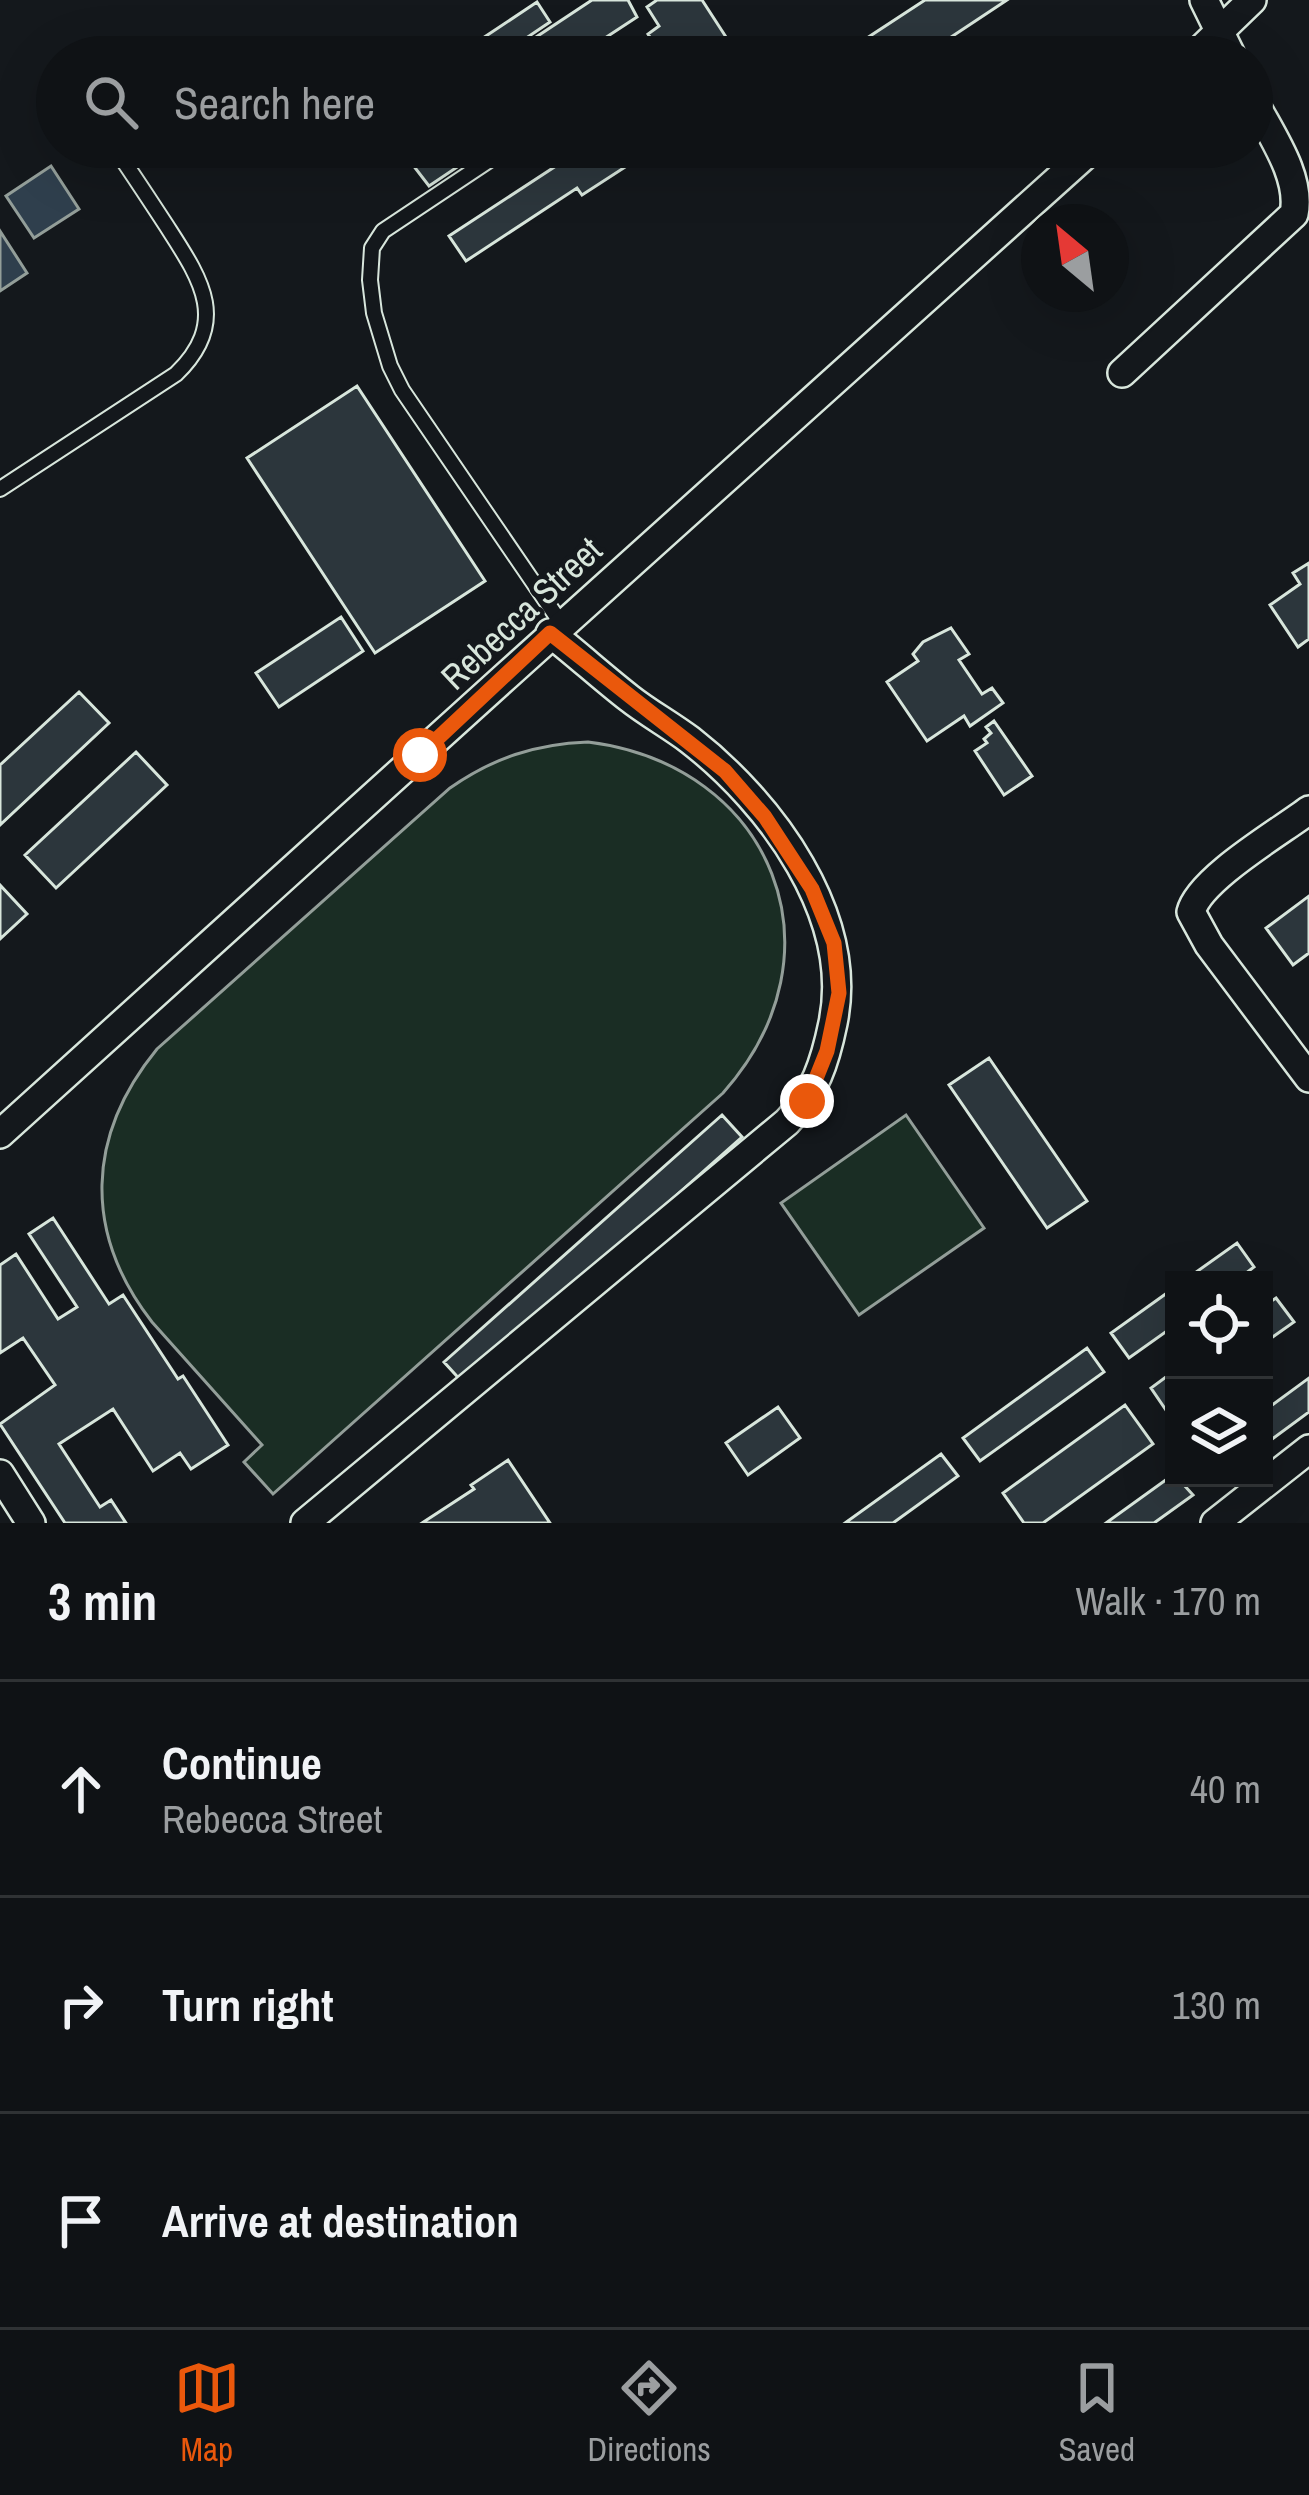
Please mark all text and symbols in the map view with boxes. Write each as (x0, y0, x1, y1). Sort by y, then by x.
search box (36, 36, 1273, 168)
icon: search (78, 69, 144, 135)
text: Search here (174, 72, 375, 133)
north arrow (1021, 204, 1129, 312)
street label: Rebecca Street (430, 526, 612, 700)
route start (393, 728, 447, 782)
route end (780, 1074, 834, 1128)
map controls (1165, 1271, 1273, 1487)
button: locate (1165, 1271, 1273, 1379)
button: layers (1165, 1379, 1273, 1487)
text: 3 min (48, 1567, 157, 1636)
text: Walk · 170 m (1076, 1575, 1261, 1627)
text: Continue (162, 1732, 322, 1793)
icon: ahead (48, 1756, 114, 1822)
text: 40 m (1190, 1763, 1261, 1815)
text: Rebecca Street (162, 1793, 382, 1845)
icon: right (48, 1972, 114, 2038)
text: Turn right (162, 1974, 334, 2035)
text: 130 m (1172, 1979, 1261, 2031)
icon: arrive (48, 2188, 114, 2254)
text: Arrive at destination (162, 2190, 519, 2251)
tab: Map (174, 2355, 240, 2471)
tab: Directions (587, 2355, 711, 2471)
tab: Saved (1058, 2355, 1135, 2471)

